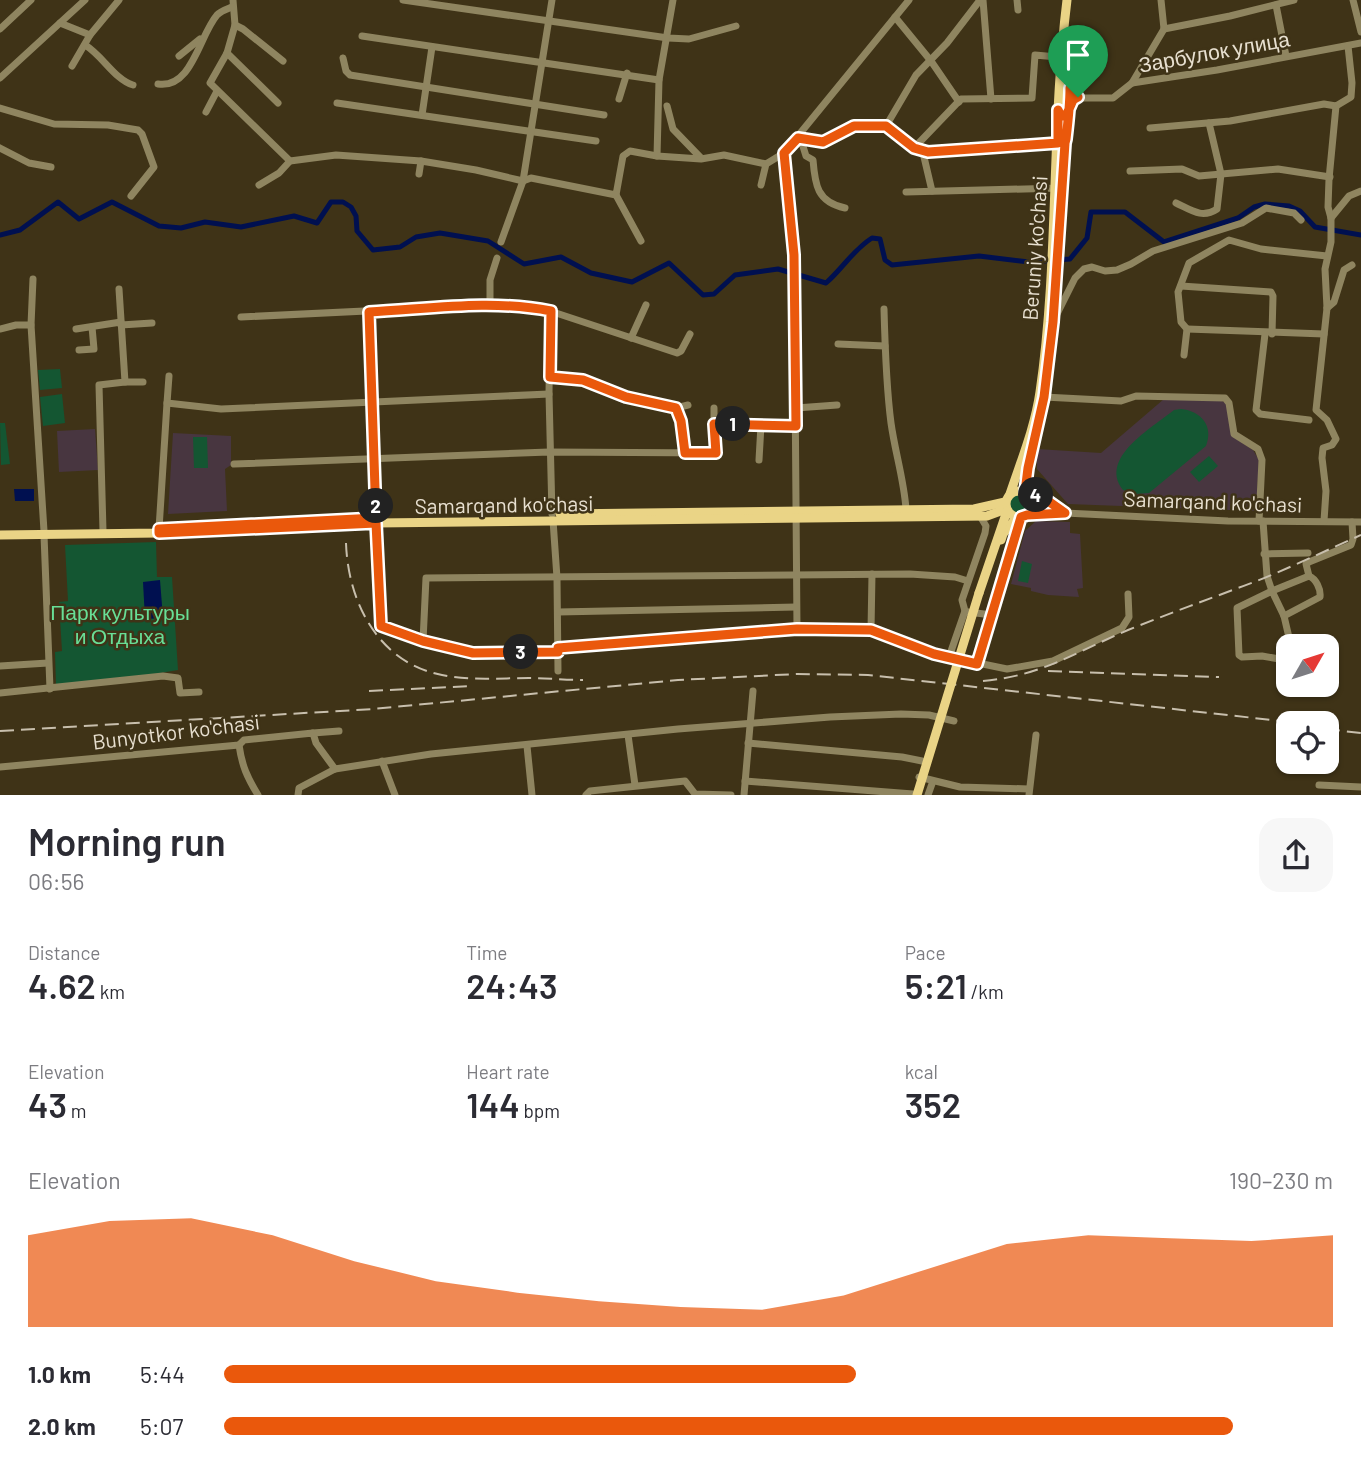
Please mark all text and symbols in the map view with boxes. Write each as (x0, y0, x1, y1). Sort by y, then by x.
pin (1048, 25, 1108, 97)
street label: Зарбулок улица (1137, 25, 1292, 77)
icon: arrive (1059, 36, 1097, 74)
street label: Beruniy ko'chasi (1016, 175, 1052, 321)
pin: 1 (716, 406, 750, 442)
text: 1 (729, 412, 736, 435)
pin: 4 (1018, 477, 1054, 512)
text: 4 (1030, 483, 1041, 506)
street label: Samarqand ko'chasi (1123, 485, 1303, 517)
pin: 2 (358, 489, 394, 524)
street label: Samarqand ko'chasi (414, 490, 594, 518)
text: 2 (370, 494, 381, 517)
park label: Парк культуры и Отдыха (50, 599, 190, 648)
pin: 3 (504, 634, 538, 670)
north arrow (1276, 634, 1339, 696)
map controls (1276, 634, 1339, 774)
text: 3 (515, 640, 526, 663)
street label: Bunyotkor ko'chasi (91, 708, 261, 754)
button: locate (1276, 711, 1339, 774)
text: Morning run (28, 818, 226, 864)
button: share (1259, 818, 1333, 892)
text: 06:56 (28, 867, 84, 895)
text: Distance (28, 941, 100, 964)
text: Time (466, 941, 507, 964)
text: Pace (905, 941, 946, 964)
text: 4.62 (28, 964, 96, 1006)
text: 24:43 (466, 964, 558, 1006)
text: 5:21 (905, 964, 967, 1006)
text: km (96, 980, 125, 1003)
text: /km (967, 980, 1004, 1003)
text: Elevation (28, 1060, 105, 1083)
text: Heart rate (466, 1060, 550, 1083)
text: kcal (905, 1060, 938, 1083)
text: 43 (28, 1083, 67, 1125)
text: 144 (466, 1083, 520, 1125)
text: 352 (905, 1083, 961, 1125)
text: m (67, 1099, 87, 1122)
text: bpm (520, 1099, 560, 1122)
text: Elevation (28, 1166, 121, 1194)
text: 190–230 m (1229, 1166, 1333, 1194)
text: 1.0 km (28, 1360, 91, 1388)
text: 5:44 (140, 1360, 185, 1388)
text: 2.0 km (28, 1412, 96, 1440)
text: 5:07 (140, 1412, 184, 1440)

